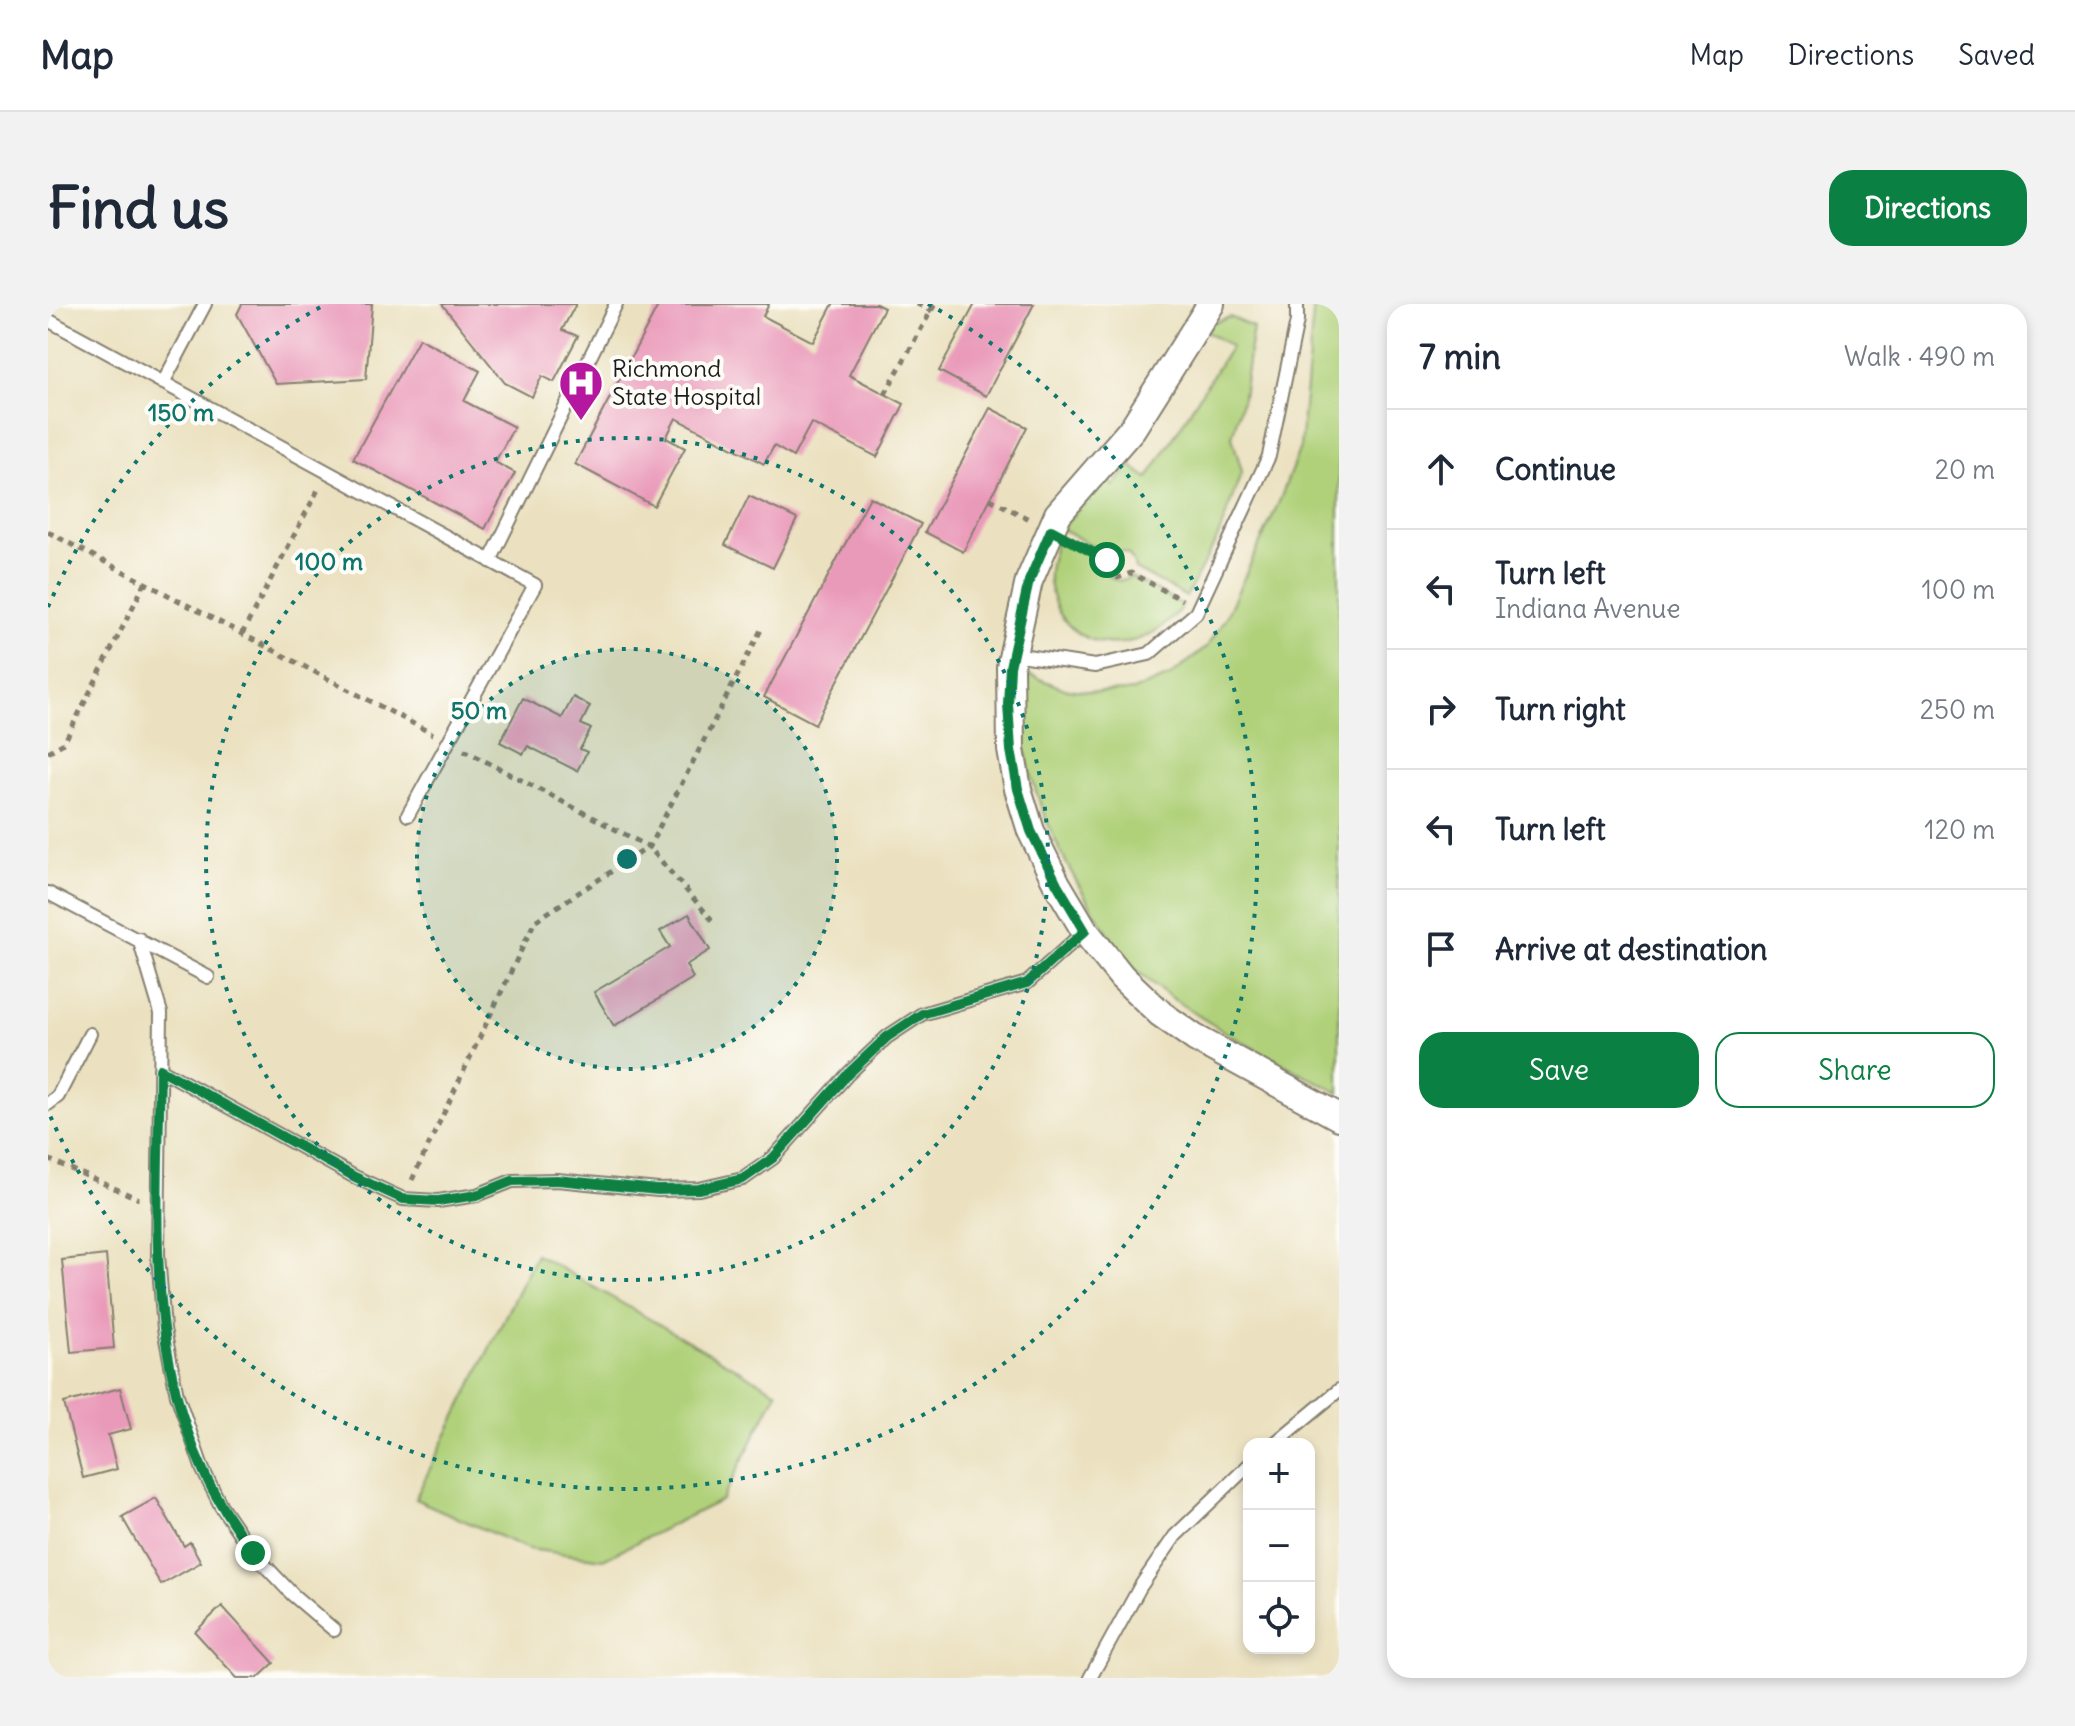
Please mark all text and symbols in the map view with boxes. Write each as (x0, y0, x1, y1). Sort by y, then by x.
text: Map (40, 32, 114, 79)
text: Map (1689, 37, 1744, 73)
text: Directions (1788, 37, 1914, 73)
text: Saved (1958, 37, 2035, 73)
button: Directions (1829, 170, 2027, 246)
text: Find us (48, 173, 229, 243)
text: 7 min (1419, 335, 1501, 378)
text: Walk · 490 m (1844, 340, 1995, 373)
place label: Richmond State Hospital (612, 353, 761, 411)
hospital icon: Richmond State Hospital (557, 359, 605, 422)
text: 150 m (148, 397, 214, 427)
icon: ahead (1419, 447, 1463, 491)
text: Continue (1495, 450, 1616, 488)
text: 20 m (1935, 453, 1995, 486)
route start (1089, 542, 1125, 578)
text: 100 m (295, 546, 363, 576)
text: Turn left (1495, 554, 1606, 592)
icon: left (1419, 567, 1463, 611)
text: 100 m (1921, 573, 1995, 606)
text: Indiana Avenue (1495, 592, 1680, 625)
icon: right (1419, 687, 1463, 731)
text: Turn right (1495, 690, 1626, 728)
text: 250 m (1920, 693, 1995, 726)
text: 50 m (451, 695, 507, 725)
icon: left (1419, 807, 1463, 851)
text: Turn left (1495, 810, 1606, 848)
text: 120 m (1924, 813, 1995, 846)
centre of rings (613, 845, 641, 873)
icon: arrive (1419, 927, 1463, 971)
text: Arrive at destination (1495, 930, 1767, 968)
button: Save (1419, 1032, 1699, 1108)
button: Share (1715, 1032, 1995, 1108)
map controls (1243, 1438, 1315, 1654)
button: + (1243, 1438, 1315, 1510)
button: − (1243, 1510, 1315, 1582)
route end (235, 1535, 271, 1571)
button: locate (1243, 1582, 1315, 1654)

